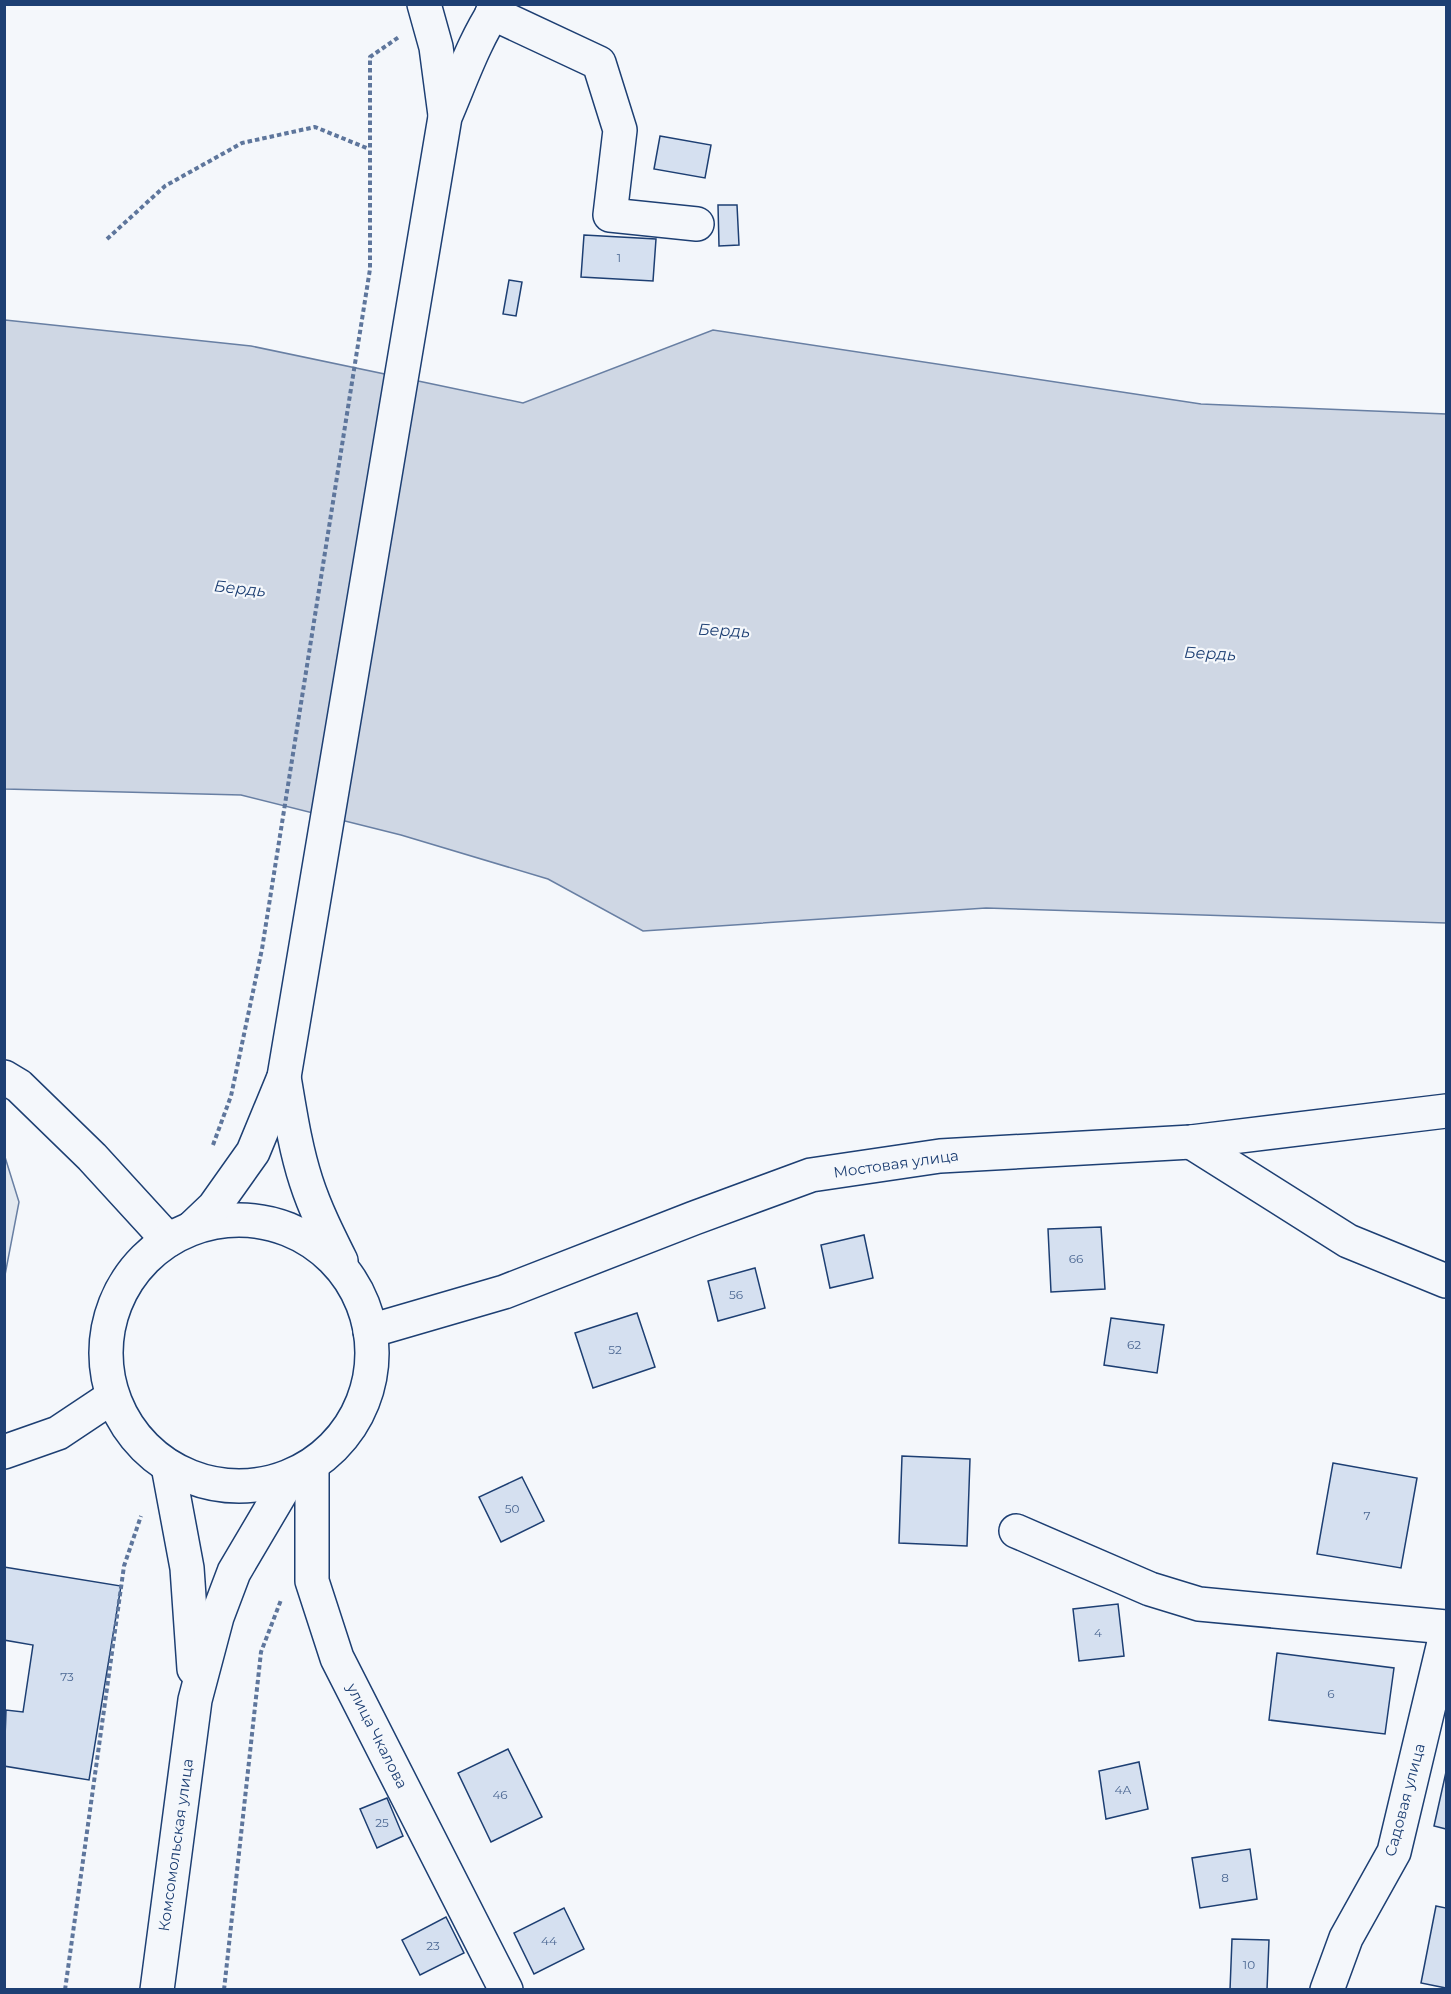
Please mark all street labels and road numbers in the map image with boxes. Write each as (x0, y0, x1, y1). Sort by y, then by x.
street label: Мостовая улица (832, 1145, 960, 1182)
street label: улица Чкалова (342, 1679, 412, 1792)
street label: Садовая улица (1380, 1741, 1429, 1859)
street label: Комсомольская улица (154, 1757, 197, 1933)

